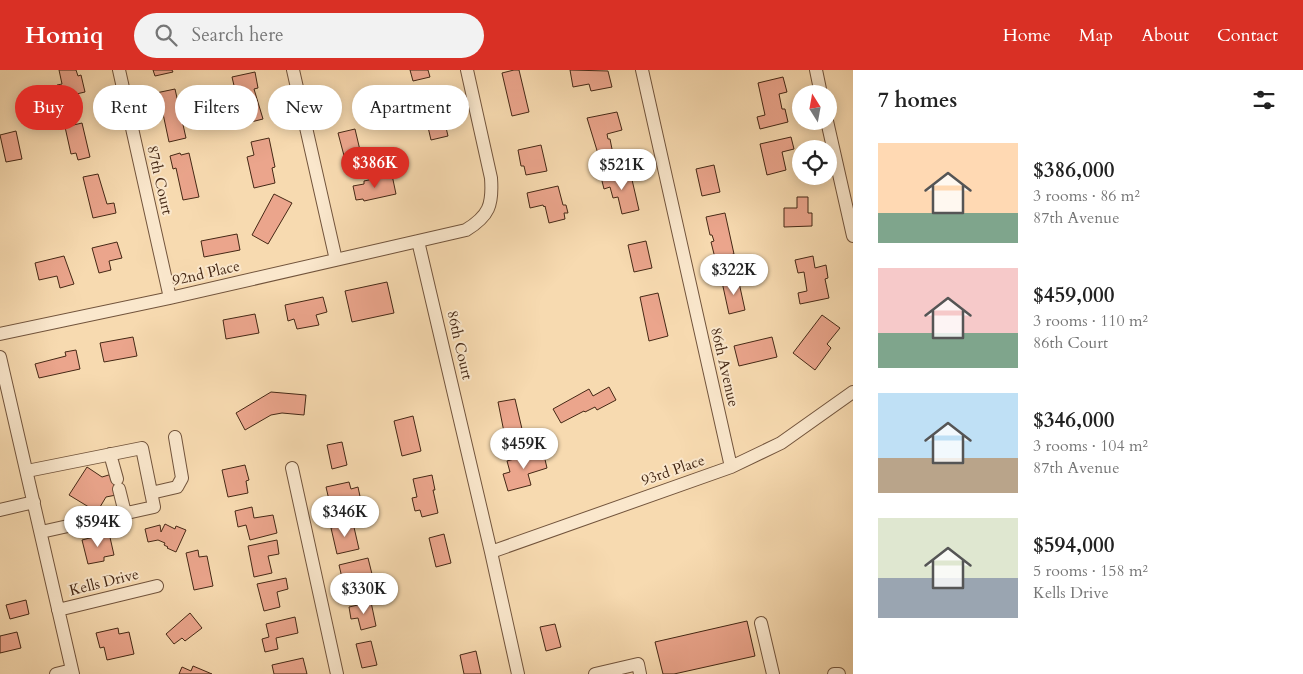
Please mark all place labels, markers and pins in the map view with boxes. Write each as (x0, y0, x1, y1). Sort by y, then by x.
pin: $386K (340, 146, 410, 189)
pin: $521K (587, 148, 657, 191)
pin: $322K (699, 254, 769, 296)
pin: $459K (489, 428, 559, 470)
pin: $346K (310, 496, 380, 538)
pin: $594K (63, 506, 133, 548)
pin: $330K (329, 572, 399, 615)

